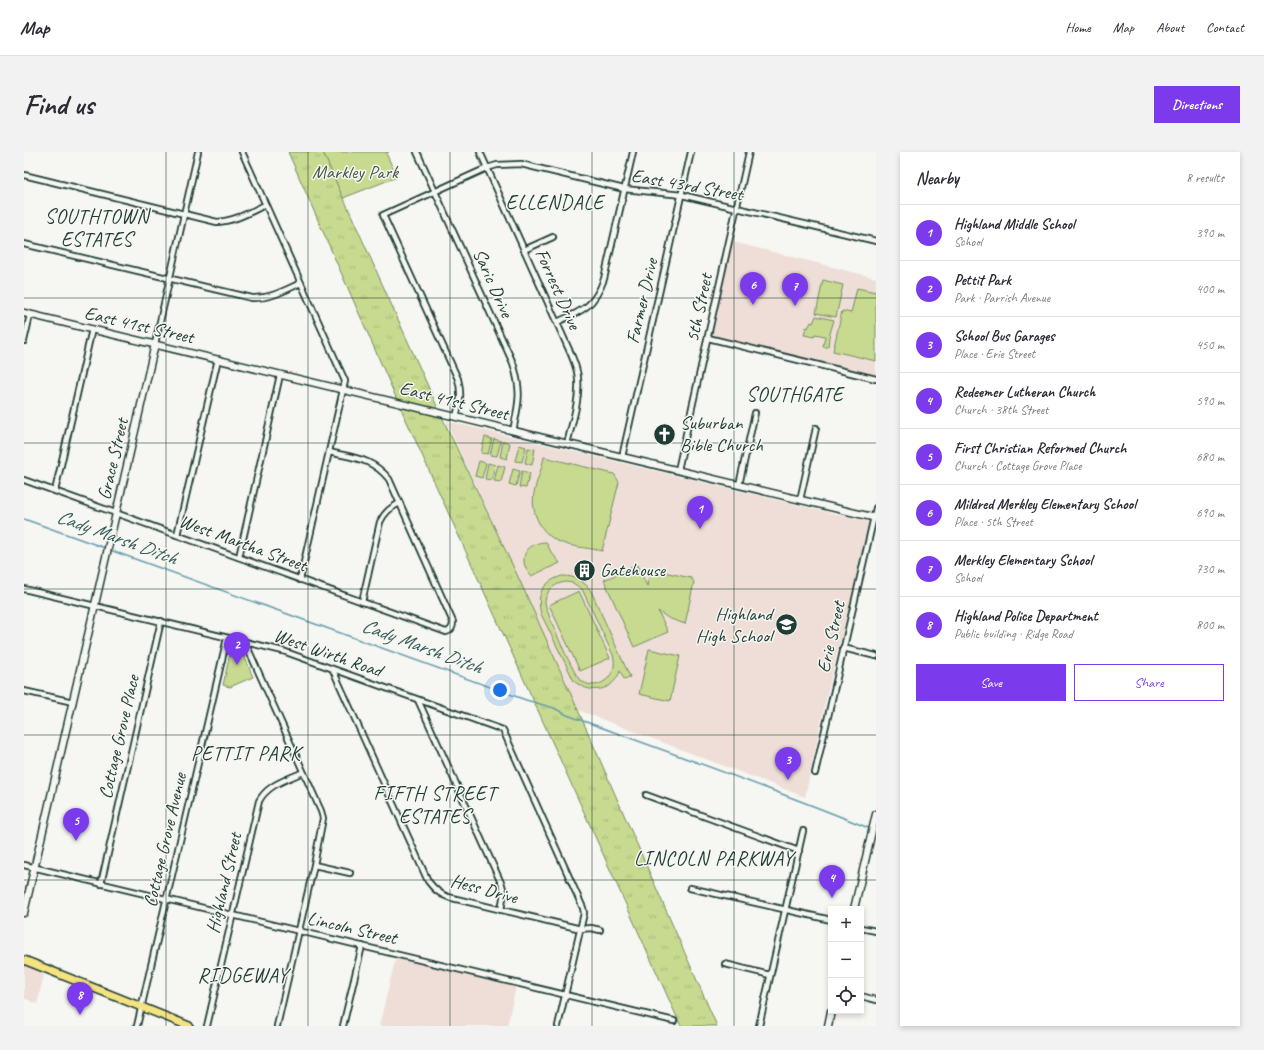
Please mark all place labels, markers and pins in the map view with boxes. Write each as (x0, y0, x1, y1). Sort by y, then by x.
pin: 6 (740, 272, 766, 305)
pin: 7 (782, 273, 808, 306)
place label: Suburban Bible Church (680, 411, 763, 457)
church icon: Suburban Bible Church (651, 421, 677, 447)
pin: 1 (687, 496, 713, 529)
building icon: Gatehouse (572, 557, 598, 583)
place label: Gatehouse (600, 558, 667, 582)
place label: Highland High School (696, 602, 776, 648)
school or university icon: Highland High School (774, 612, 800, 638)
pin: 2 (224, 632, 250, 665)
pin: 3 (775, 747, 801, 780)
pin: 5 (63, 808, 89, 841)
pin: 4 (819, 865, 845, 898)
pin: 8 (67, 982, 93, 1015)

